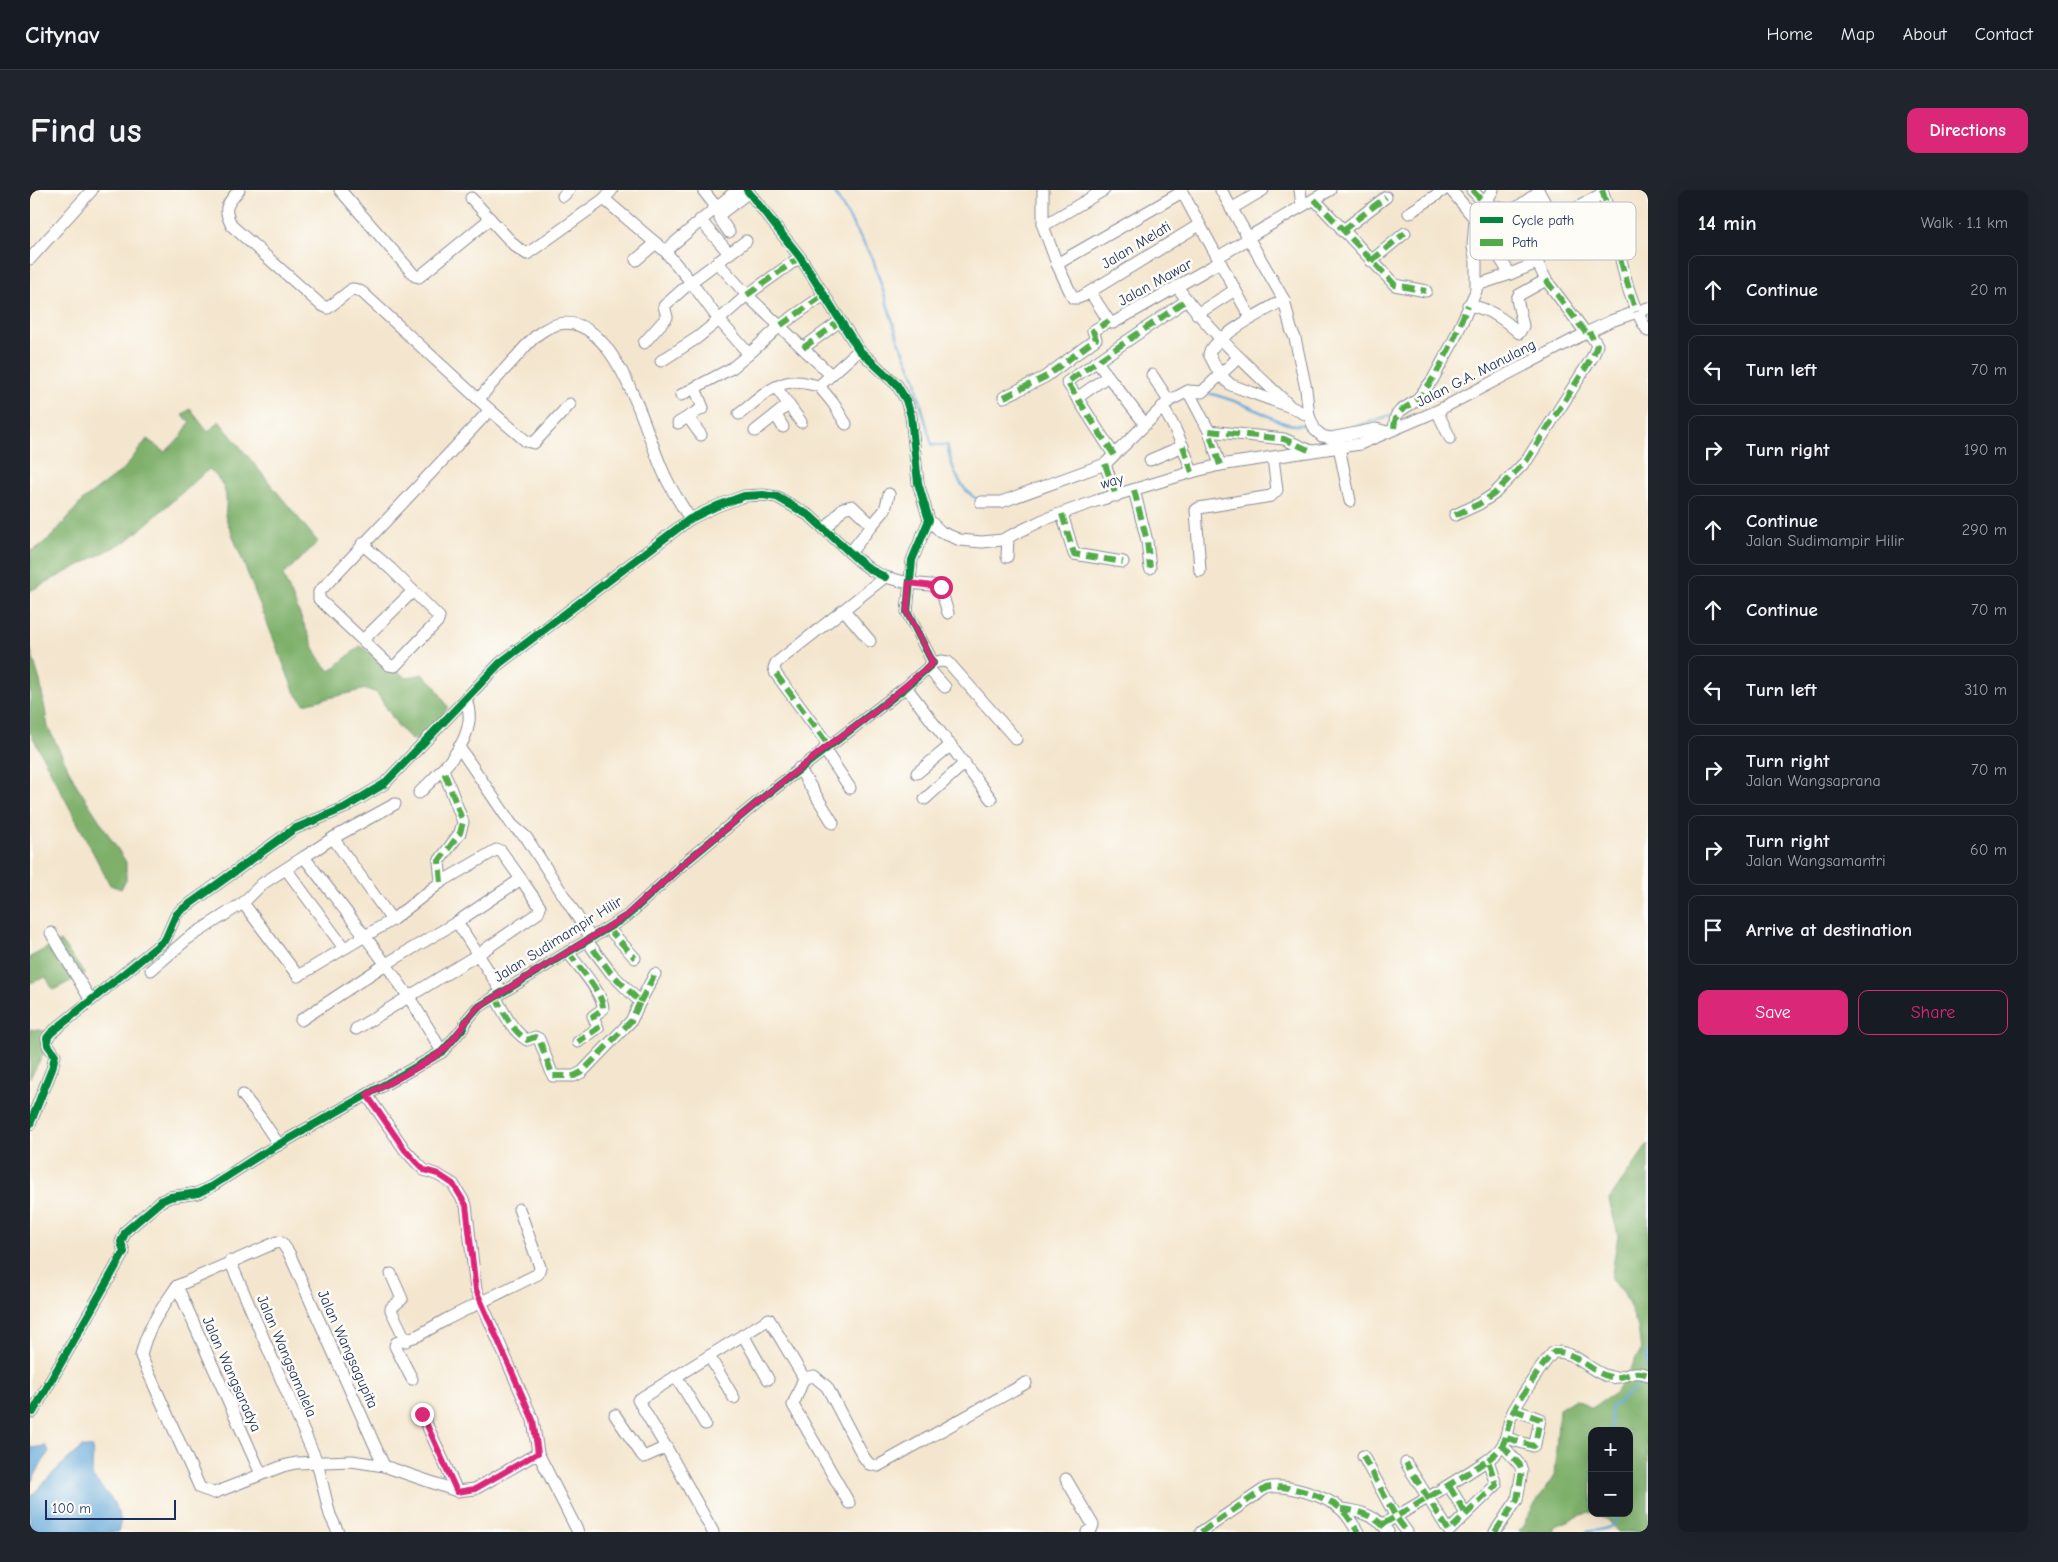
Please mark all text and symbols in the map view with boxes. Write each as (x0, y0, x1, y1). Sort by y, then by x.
text: Citynav (25, 21, 100, 49)
text: Home (1766, 24, 1813, 45)
text: Map (1841, 24, 1875, 45)
text: About (1903, 24, 1947, 45)
text: Contact (1975, 24, 2033, 45)
button: Directions (1907, 108, 2028, 153)
text: Find us (30, 110, 142, 151)
legend (1470, 202, 1636, 260)
text: 14 min (1698, 211, 1757, 235)
text: Cycle path (1512, 212, 1574, 229)
text: Walk · 1.1 km (1921, 214, 2008, 232)
street label: Jalan Melati (1098, 217, 1174, 273)
text: Path (1512, 234, 1538, 251)
street label: Jalan Mawar (1115, 254, 1195, 310)
icon: ahead (1699, 276, 1727, 304)
text: Continue (1746, 279, 1818, 301)
text: 20 m (1970, 281, 2007, 299)
street label: Jalan G.A. Manulang (1413, 335, 1539, 411)
icon: left (1699, 356, 1727, 384)
text: Turn left (1746, 359, 1817, 381)
text: 70 m (1971, 361, 2007, 379)
icon: right (1699, 436, 1727, 464)
text: Turn right (1746, 439, 1830, 461)
text: 190 m (1964, 441, 2007, 459)
street label: way (1098, 469, 1126, 493)
text: Continue (1746, 510, 1818, 532)
icon: ahead (1699, 516, 1727, 544)
text: 290 m (1962, 521, 2007, 539)
text: Jalan Sudimampir Hilir (1746, 532, 1904, 550)
route start (930, 576, 953, 599)
icon: ahead (1699, 596, 1727, 624)
text: Continue (1746, 599, 1818, 621)
text: 70 m (1971, 601, 2007, 619)
icon: left (1699, 676, 1727, 704)
text: Turn left (1746, 679, 1817, 701)
text: 310 m (1964, 681, 2007, 699)
text: Turn right (1746, 750, 1830, 772)
icon: right (1699, 756, 1727, 784)
text: 70 m (1971, 761, 2007, 779)
text: Jalan Wangsaprana (1746, 772, 1881, 790)
text: Turn right (1746, 830, 1830, 852)
icon: right (1699, 836, 1727, 864)
text: 60 m (1970, 841, 2007, 859)
text: Jalan Wangsamantri (1746, 852, 1886, 870)
street label: Jalan Sudimampir Hilir (490, 892, 626, 986)
icon: arrive (1699, 916, 1727, 944)
text: Arrive at destination (1746, 919, 1912, 941)
button: Save (1698, 990, 1848, 1035)
button: Share (1858, 990, 2008, 1035)
street label: Jalan Wangsagupita (314, 1287, 382, 1411)
street label: Jalan Wangsamalela (253, 1292, 321, 1420)
street label: Jalan Wangsaradya (198, 1314, 266, 1434)
route end (411, 1403, 434, 1426)
map controls (1588, 1427, 1633, 1517)
button: + (1588, 1427, 1633, 1472)
button: − (1588, 1472, 1633, 1517)
scale bar (45, 1497, 176, 1520)
text: 100 m (52, 1500, 91, 1517)

